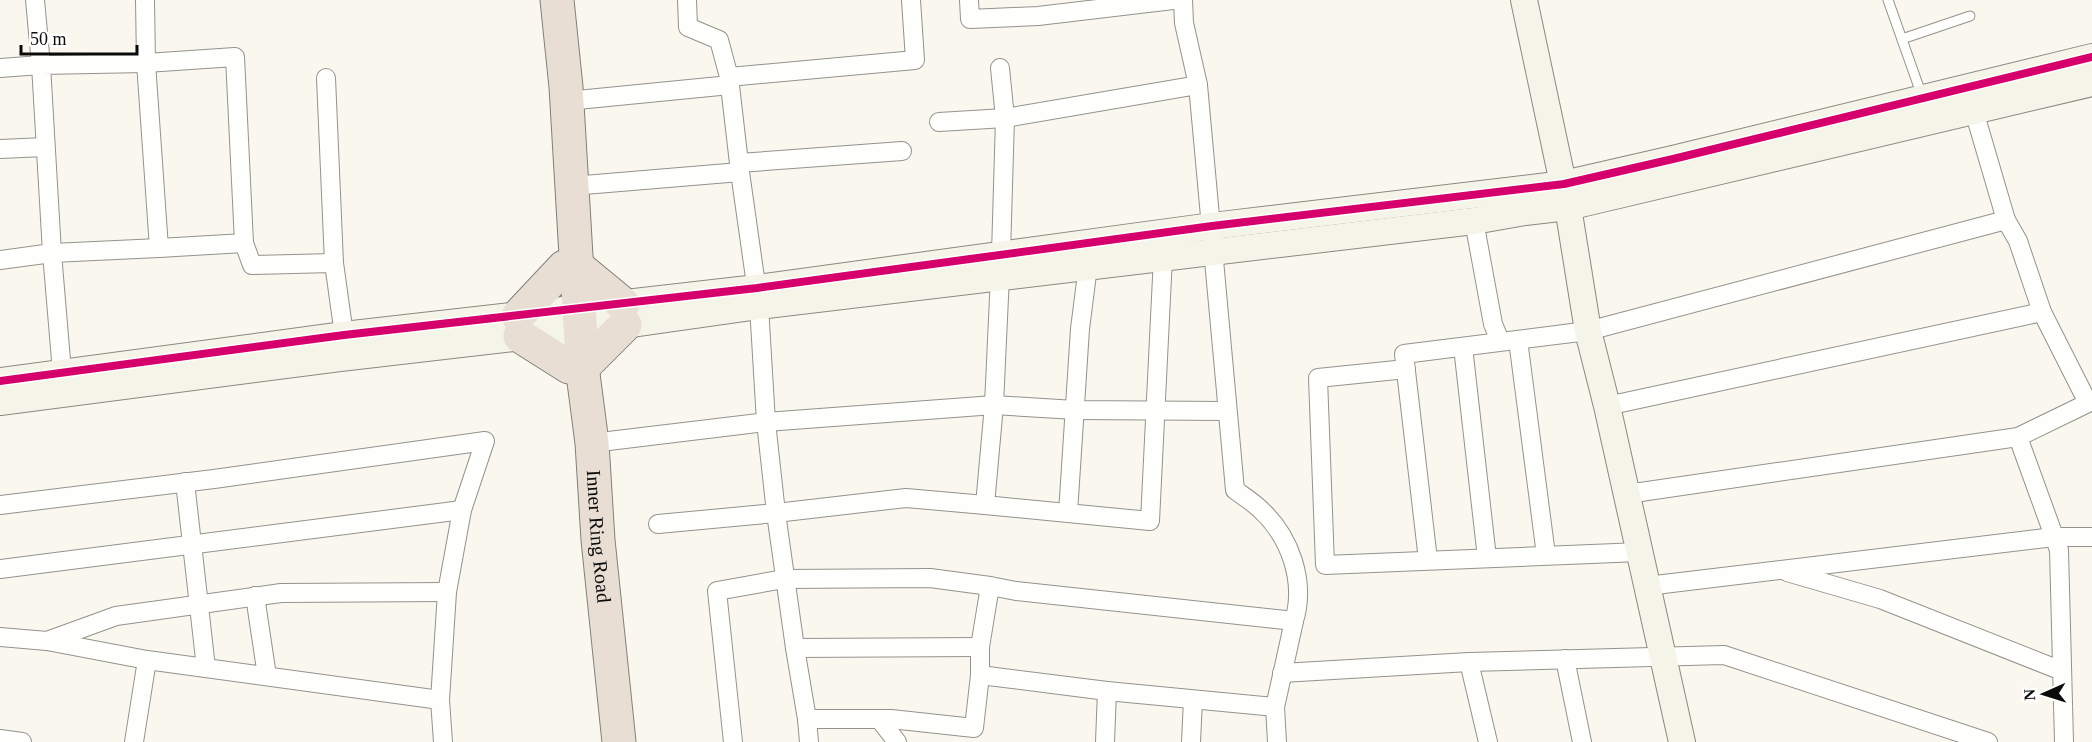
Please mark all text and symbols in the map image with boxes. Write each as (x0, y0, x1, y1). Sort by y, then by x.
scale bar (21, 18, 136, 56)
text: 50 m (30, 29, 67, 49)
street label: Inner Ring Road (583, 469, 615, 604)
north arrow (2014, 664, 2074, 724)
text: N (2021, 688, 2038, 701)

